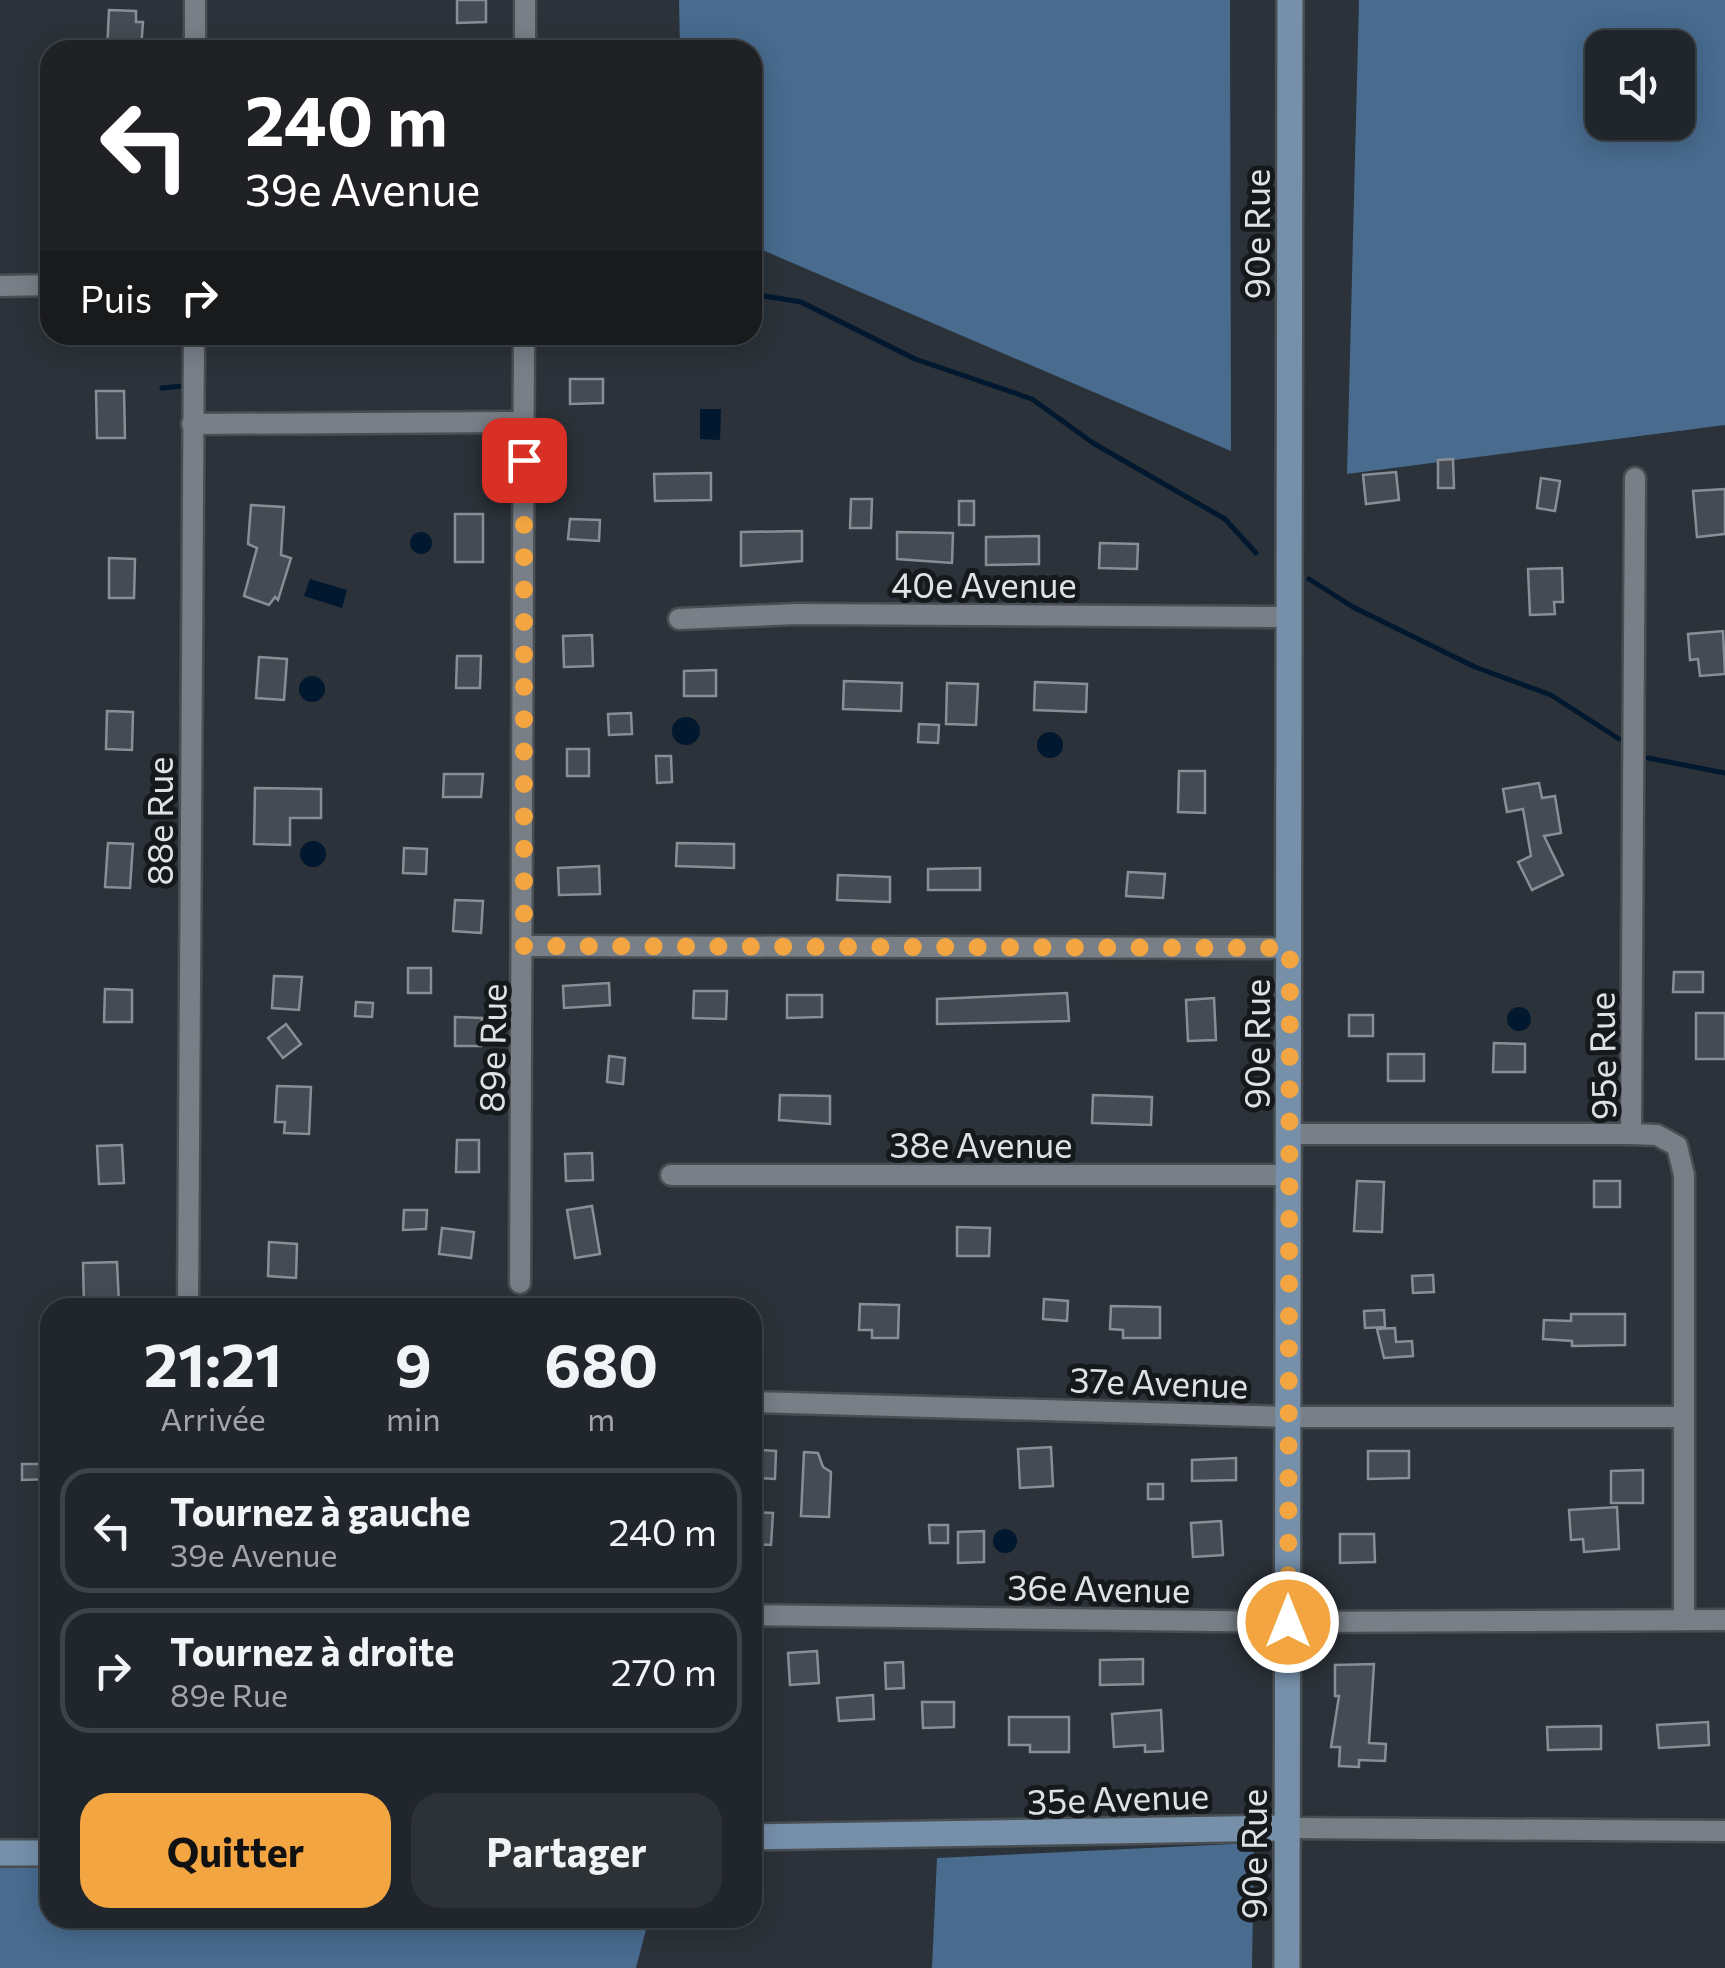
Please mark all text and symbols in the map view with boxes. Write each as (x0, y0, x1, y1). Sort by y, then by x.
map controls (1585, 30, 1695, 140)
button: sound (1585, 30, 1695, 140)
text: 240 m (245, 75, 448, 160)
icon: left (80, 80, 210, 210)
text: 39e Avenue (245, 160, 480, 215)
street label: 90e Rue (1234, 169, 1277, 299)
icon: right (172, 270, 227, 325)
text: Puis (80, 274, 152, 321)
pin (482, 418, 567, 503)
icon: arrive (497, 433, 552, 488)
street label: 40e Avenue (891, 562, 1077, 605)
street label: 88e Rue (137, 757, 180, 885)
street label: 90e Rue (1234, 979, 1277, 1109)
street label: 89e Rue (468, 983, 514, 1113)
street label: 95e Rue (1578, 992, 1624, 1120)
street label: 38e Avenue (889, 1122, 1073, 1165)
text: 21:21 (144, 1326, 282, 1399)
text: 9 (395, 1326, 432, 1399)
text: 680 (544, 1326, 658, 1399)
street label: 37e Avenue (1069, 1356, 1249, 1406)
text: Arrivée (160, 1398, 266, 1438)
text: min (386, 1398, 440, 1438)
text: m (587, 1398, 615, 1438)
text: Tournez à gauche (170, 1487, 471, 1534)
icon: left (85, 1503, 140, 1558)
text: 240 m (609, 1507, 717, 1554)
text: 39e Avenue (170, 1534, 337, 1574)
street label: 36e Avenue (1007, 1564, 1191, 1610)
position arrow (1236, 1570, 1340, 1674)
text: Tournez à droite (170, 1627, 454, 1674)
icon: right (85, 1643, 140, 1698)
text: 270 m (611, 1647, 717, 1694)
text: 89e Rue (170, 1674, 288, 1714)
street label: 35e Avenue (1026, 1772, 1210, 1822)
street label: 90e Rue (1231, 1789, 1274, 1919)
button: Quitter (80, 1793, 391, 1908)
button: Partager (411, 1793, 722, 1908)

